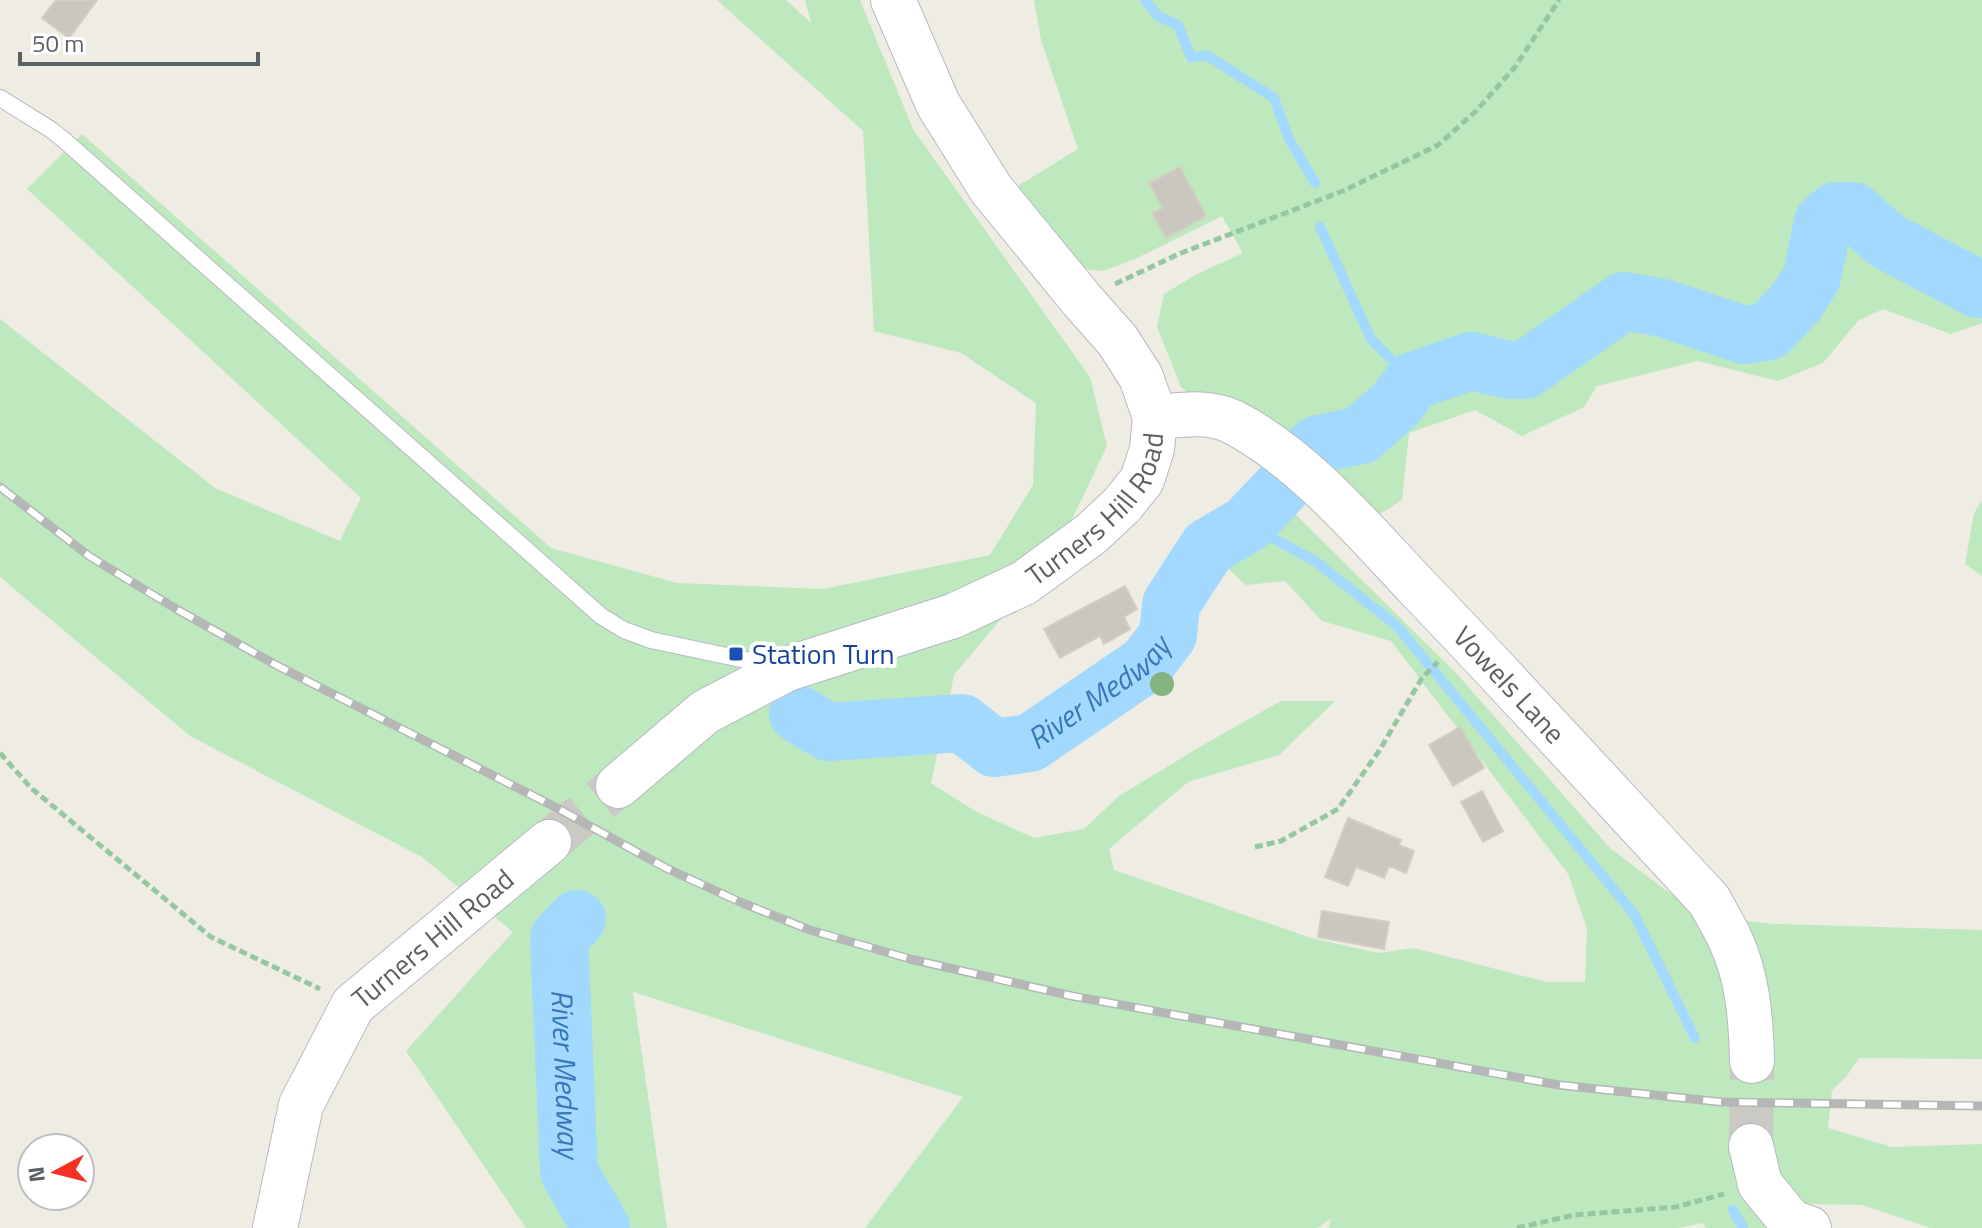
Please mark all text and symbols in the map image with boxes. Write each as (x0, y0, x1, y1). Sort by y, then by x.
scale bar (20, 16, 258, 66)
text: 50 m (32, 25, 84, 61)
street label: Turners Hill Road (1016, 431, 1174, 596)
street label: Vowels Lane (1444, 616, 1576, 753)
water label: River Medway (1018, 623, 1184, 760)
place label: Station Turn (752, 632, 895, 675)
marker: Station Turn (727, 645, 745, 663)
street label: Turners Hill Road (342, 858, 523, 1019)
water label: River Medway (539, 988, 593, 1162)
north arrow (16, 1132, 96, 1212)
text: N (18, 1165, 54, 1184)

